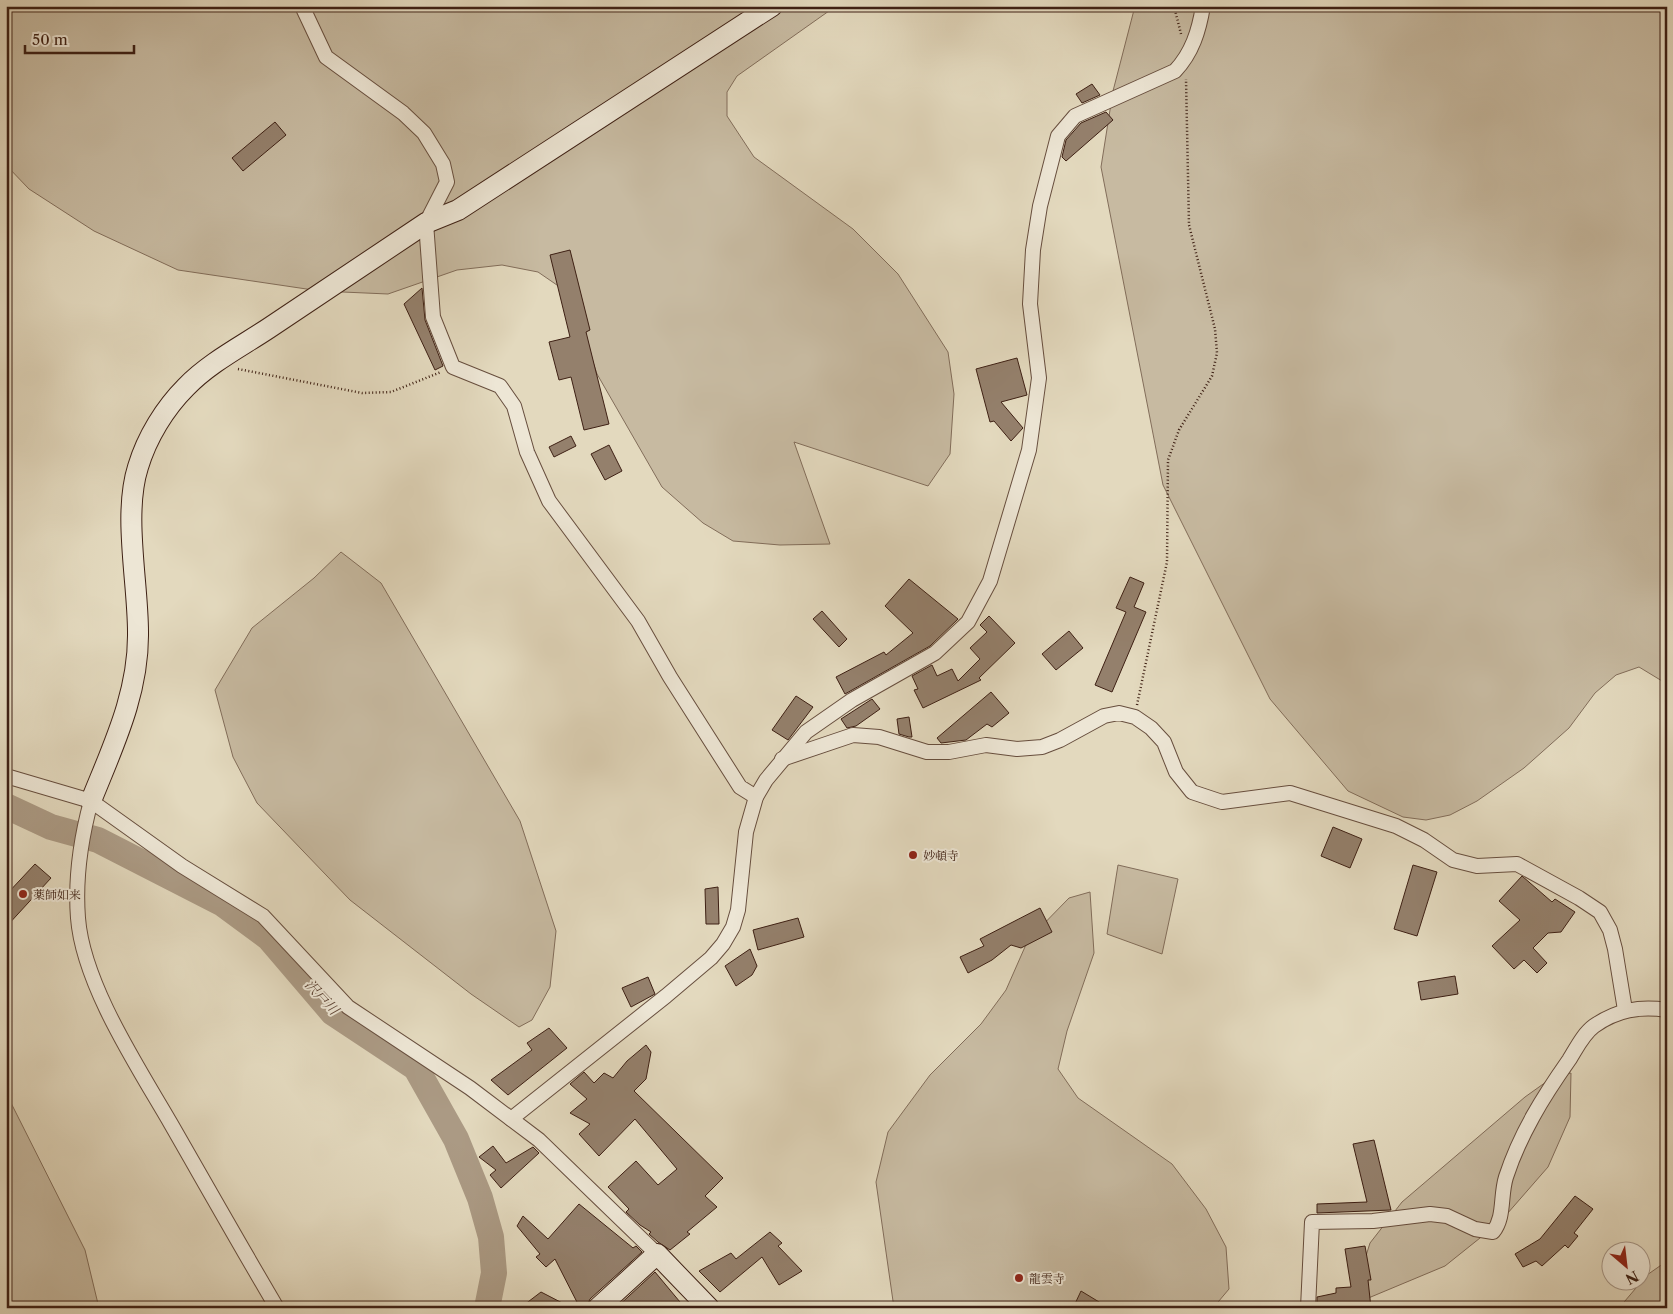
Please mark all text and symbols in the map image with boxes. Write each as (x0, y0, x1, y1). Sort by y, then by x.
scale bar (25, 22, 134, 54)
text: 50 m (32, 30, 68, 49)
place label: 妙頓寺 (923, 848, 959, 863)
marker: 妙頓寺 (907, 849, 919, 861)
place label: 薬師如来 (33, 887, 81, 902)
marker: 薬師如来 (17, 888, 29, 900)
water label: 沢戸川 (301, 976, 344, 1020)
north arrow (1600, 1242, 1650, 1292)
text: N (1623, 1267, 1642, 1288)
place label: 龍雲寺 (1029, 1271, 1065, 1286)
marker: 龍雲寺 (1013, 1272, 1025, 1284)

